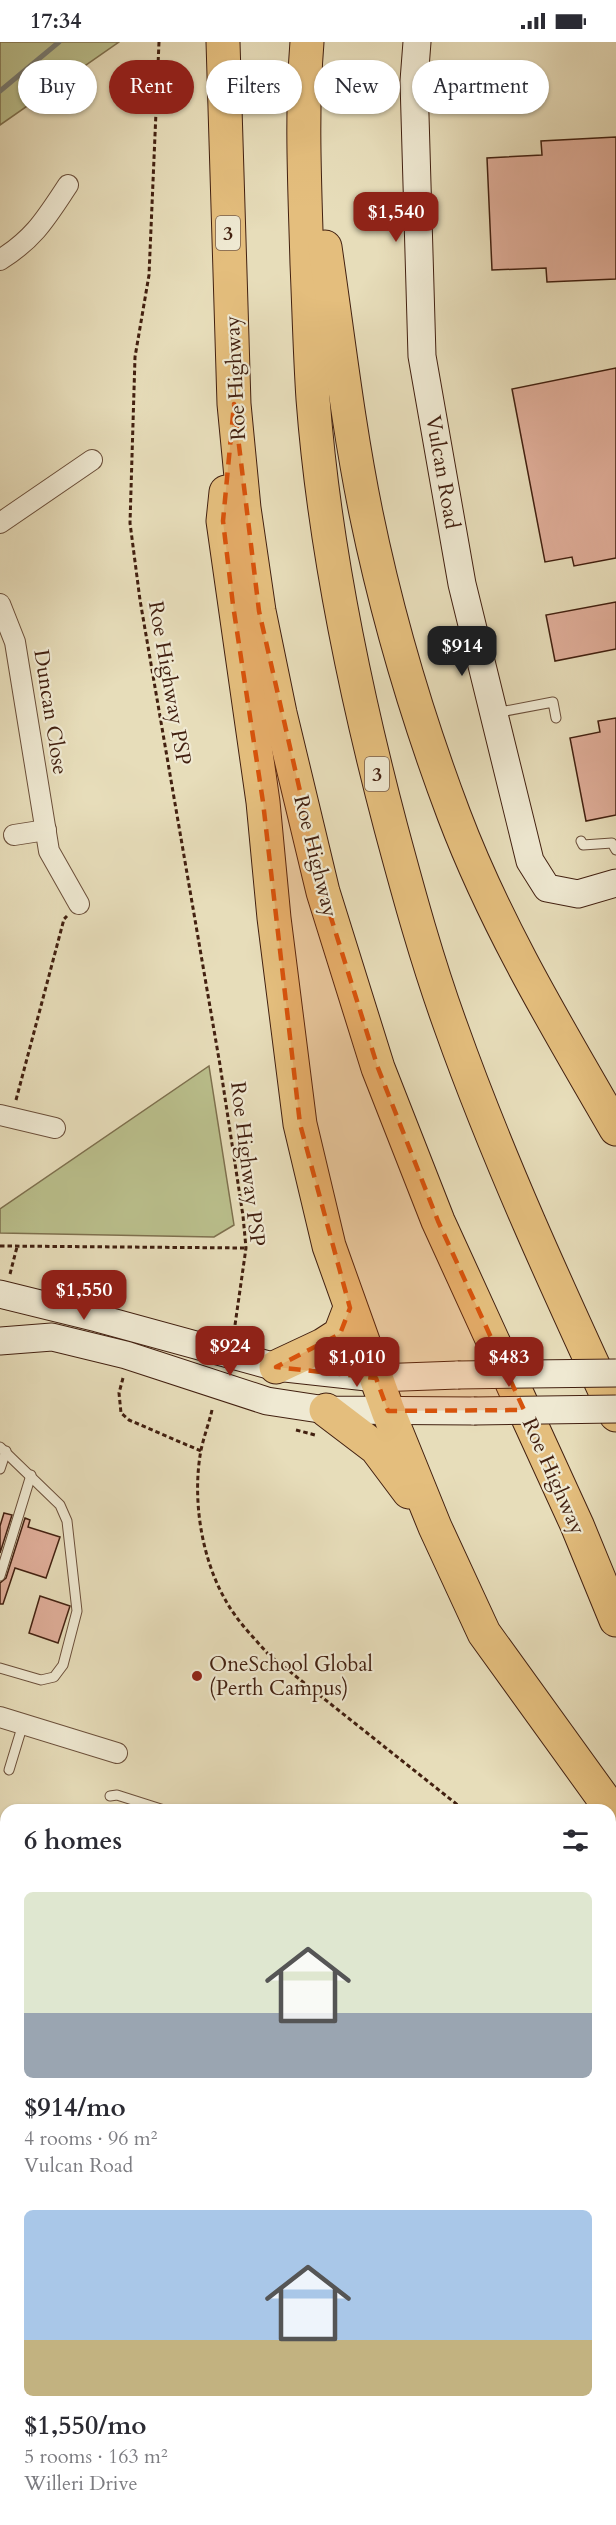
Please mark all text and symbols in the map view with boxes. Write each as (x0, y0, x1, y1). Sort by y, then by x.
text: 17:34 (30, 6, 81, 36)
chip: Buy (18, 60, 97, 114)
chip: Rent (109, 60, 194, 114)
chip: Filters (206, 60, 302, 114)
chip: New (314, 60, 400, 114)
chip: Apartment (412, 60, 549, 114)
pin: $1,540 (347, 192, 445, 243)
text: $1,540 (367, 198, 425, 225)
road number: 3 (216, 216, 240, 250)
street label: Roe Highway (218, 315, 253, 441)
street label: Vulcan Road (418, 413, 467, 531)
street label: Roe Highway PSP (141, 599, 198, 767)
pin: $914 (426, 626, 498, 677)
text: $914 (442, 632, 482, 659)
street label: Duncan Close (26, 648, 75, 777)
road number: 3 (365, 757, 389, 791)
street label: Roe Highway (286, 792, 345, 920)
street label: Roe Highway PSP (223, 1080, 272, 1248)
pin: $1,550 (35, 1270, 133, 1321)
text: $1,550 (55, 1276, 113, 1303)
pin: $924 (194, 1326, 266, 1377)
text: $924 (210, 1332, 250, 1359)
pin: $1,010 (308, 1337, 406, 1388)
pin: $483 (473, 1337, 545, 1388)
text: $1,010 (328, 1343, 386, 1370)
text: $483 (489, 1343, 529, 1370)
street label: Roe Highway (515, 1413, 592, 1539)
place label: OneSchool Global (Perth Campus) (209, 1650, 373, 1703)
marker: OneSchool Global (Perth Campus) (190, 1669, 204, 1683)
text: 6 homes (24, 1823, 122, 1858)
icon: filters (559, 1824, 592, 1857)
icon: home (254, 1931, 362, 2039)
text: $914/mo (24, 2090, 126, 2125)
text: 4 rooms · 96 m² (24, 2125, 157, 2152)
text: Vulcan Road (24, 2152, 133, 2179)
icon: home (254, 2249, 362, 2357)
text: $1,550/mo (24, 2408, 147, 2443)
text: 5 rooms · 163 m² (24, 2443, 168, 2470)
text: Willeri Drive (24, 2470, 138, 2497)

